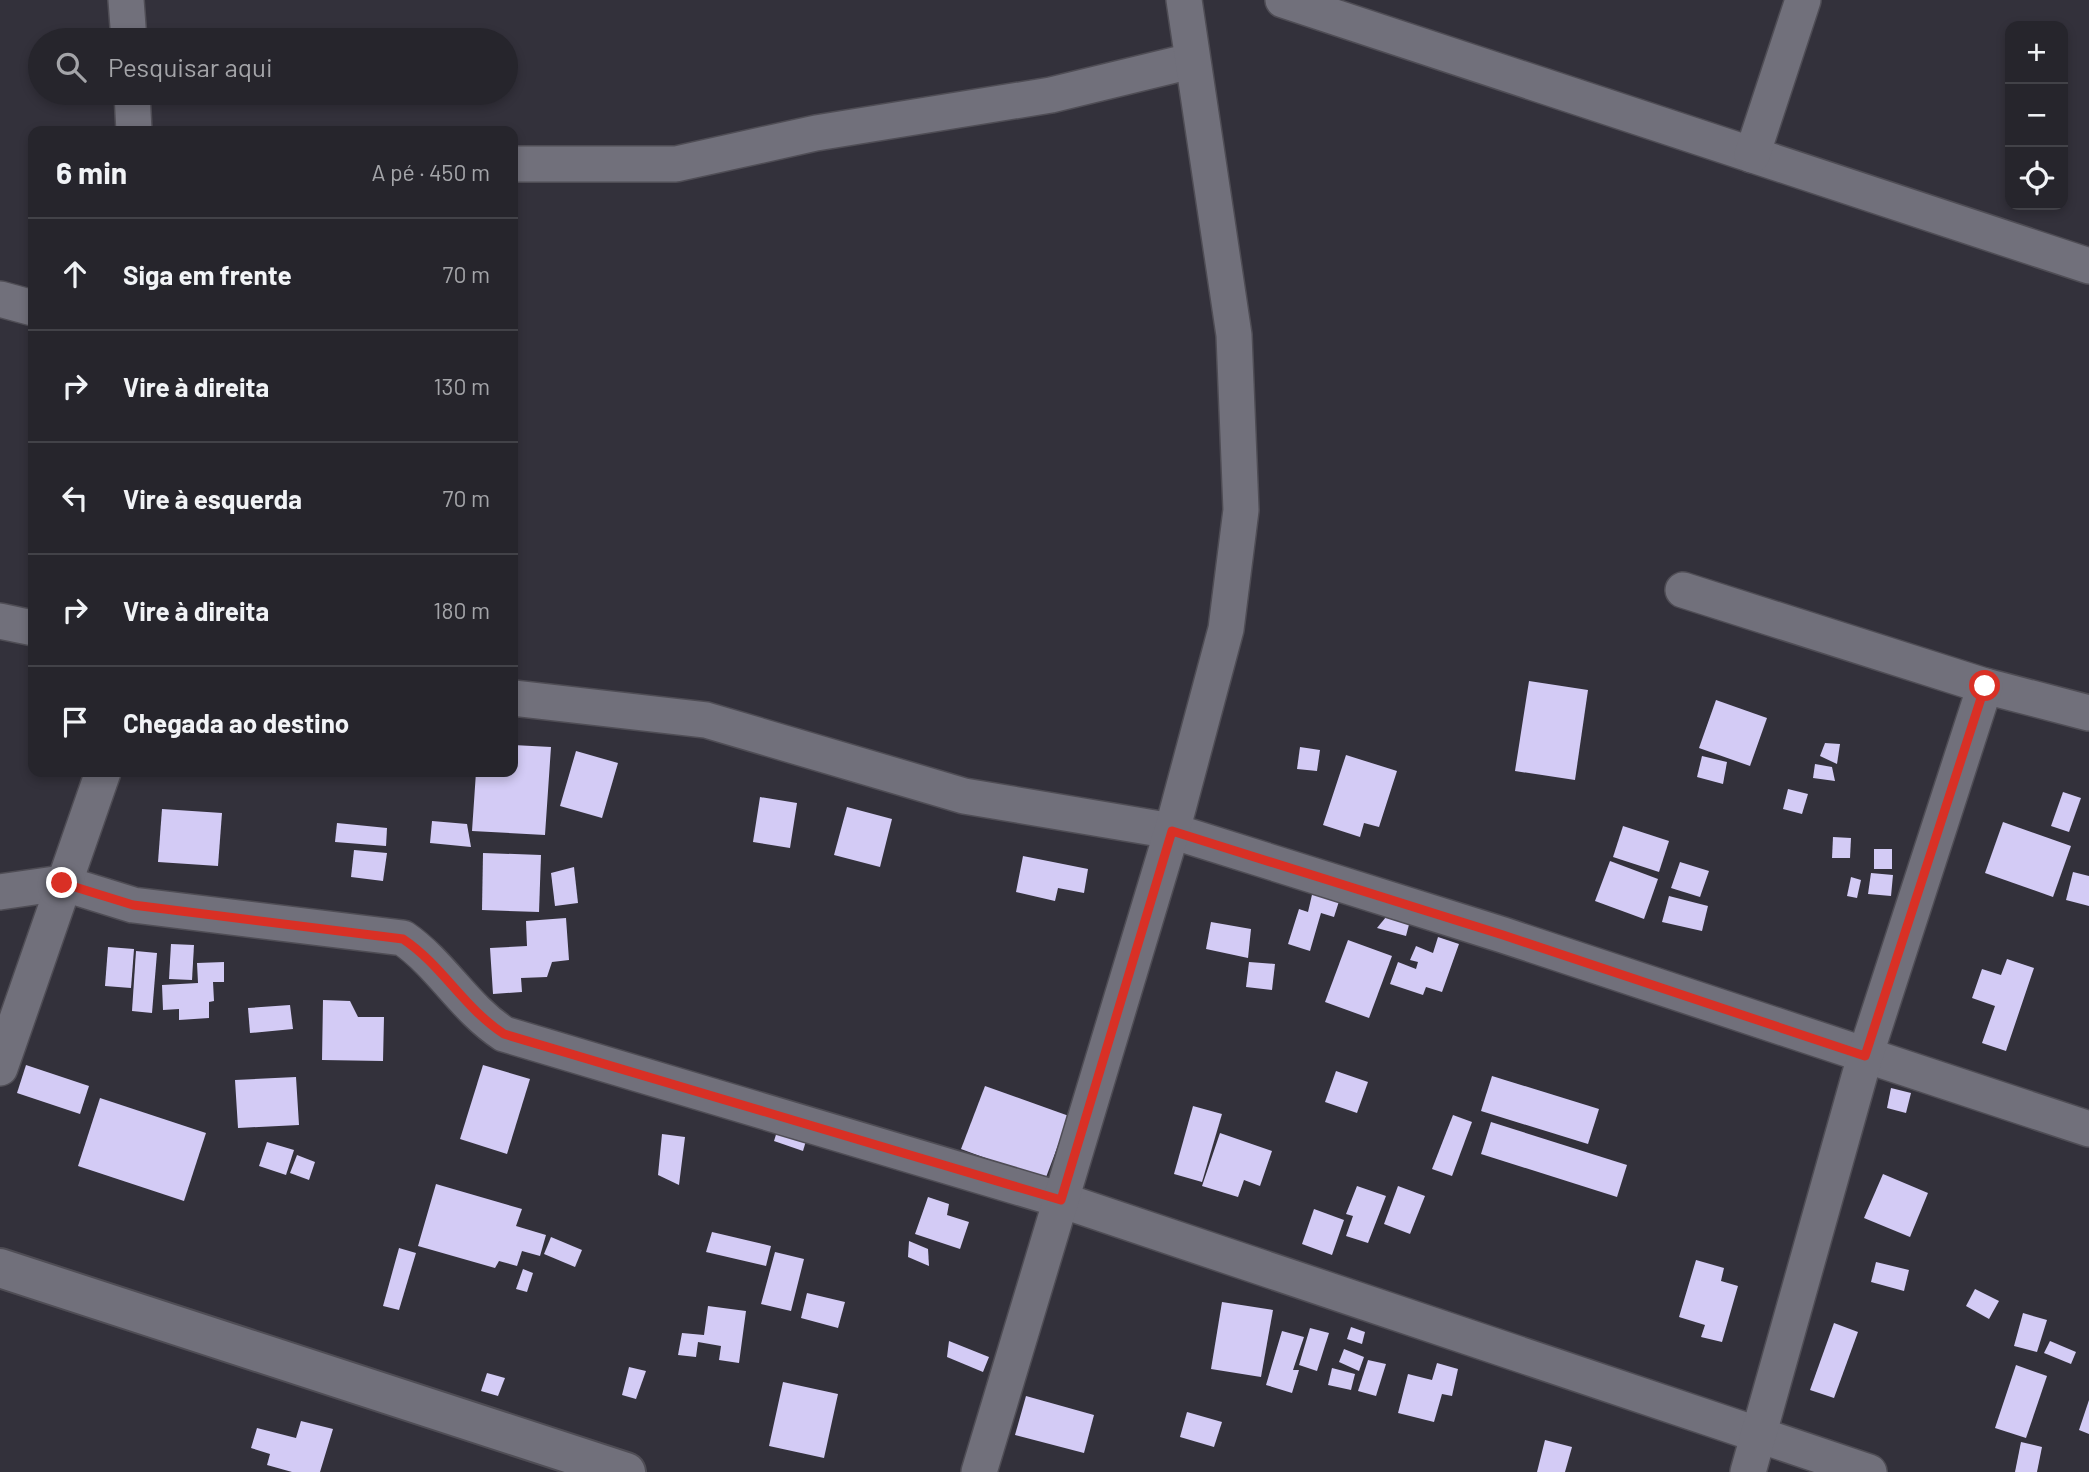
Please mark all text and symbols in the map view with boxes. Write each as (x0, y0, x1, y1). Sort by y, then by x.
map controls (2005, 21, 2068, 210)
button: + (2005, 21, 2068, 84)
search box (28, 28, 518, 105)
icon: search (52, 48, 90, 86)
text: Pesquisar aqui (108, 51, 273, 82)
button: − (2005, 84, 2068, 147)
button: locate (2005, 147, 2068, 210)
text: 6 min (56, 154, 127, 190)
text: A pé · 450 m (372, 158, 490, 186)
icon: ahead (56, 255, 94, 293)
text: Siga em frente (123, 259, 292, 290)
text: 70 m (443, 260, 490, 288)
icon: right (56, 367, 94, 405)
text: Vire à direita (123, 371, 269, 402)
text: 130 m (433, 372, 490, 400)
icon: left (56, 479, 94, 517)
text: Vire à esquerda (123, 483, 302, 514)
text: 70 m (443, 484, 490, 512)
icon: right (56, 591, 94, 629)
text: Vire à direita (123, 595, 269, 626)
text: 180 m (433, 596, 490, 624)
route start (1969, 670, 2000, 701)
icon: arrive (56, 703, 94, 741)
text: Chegada ao destino (123, 707, 349, 738)
route end (46, 867, 77, 898)

